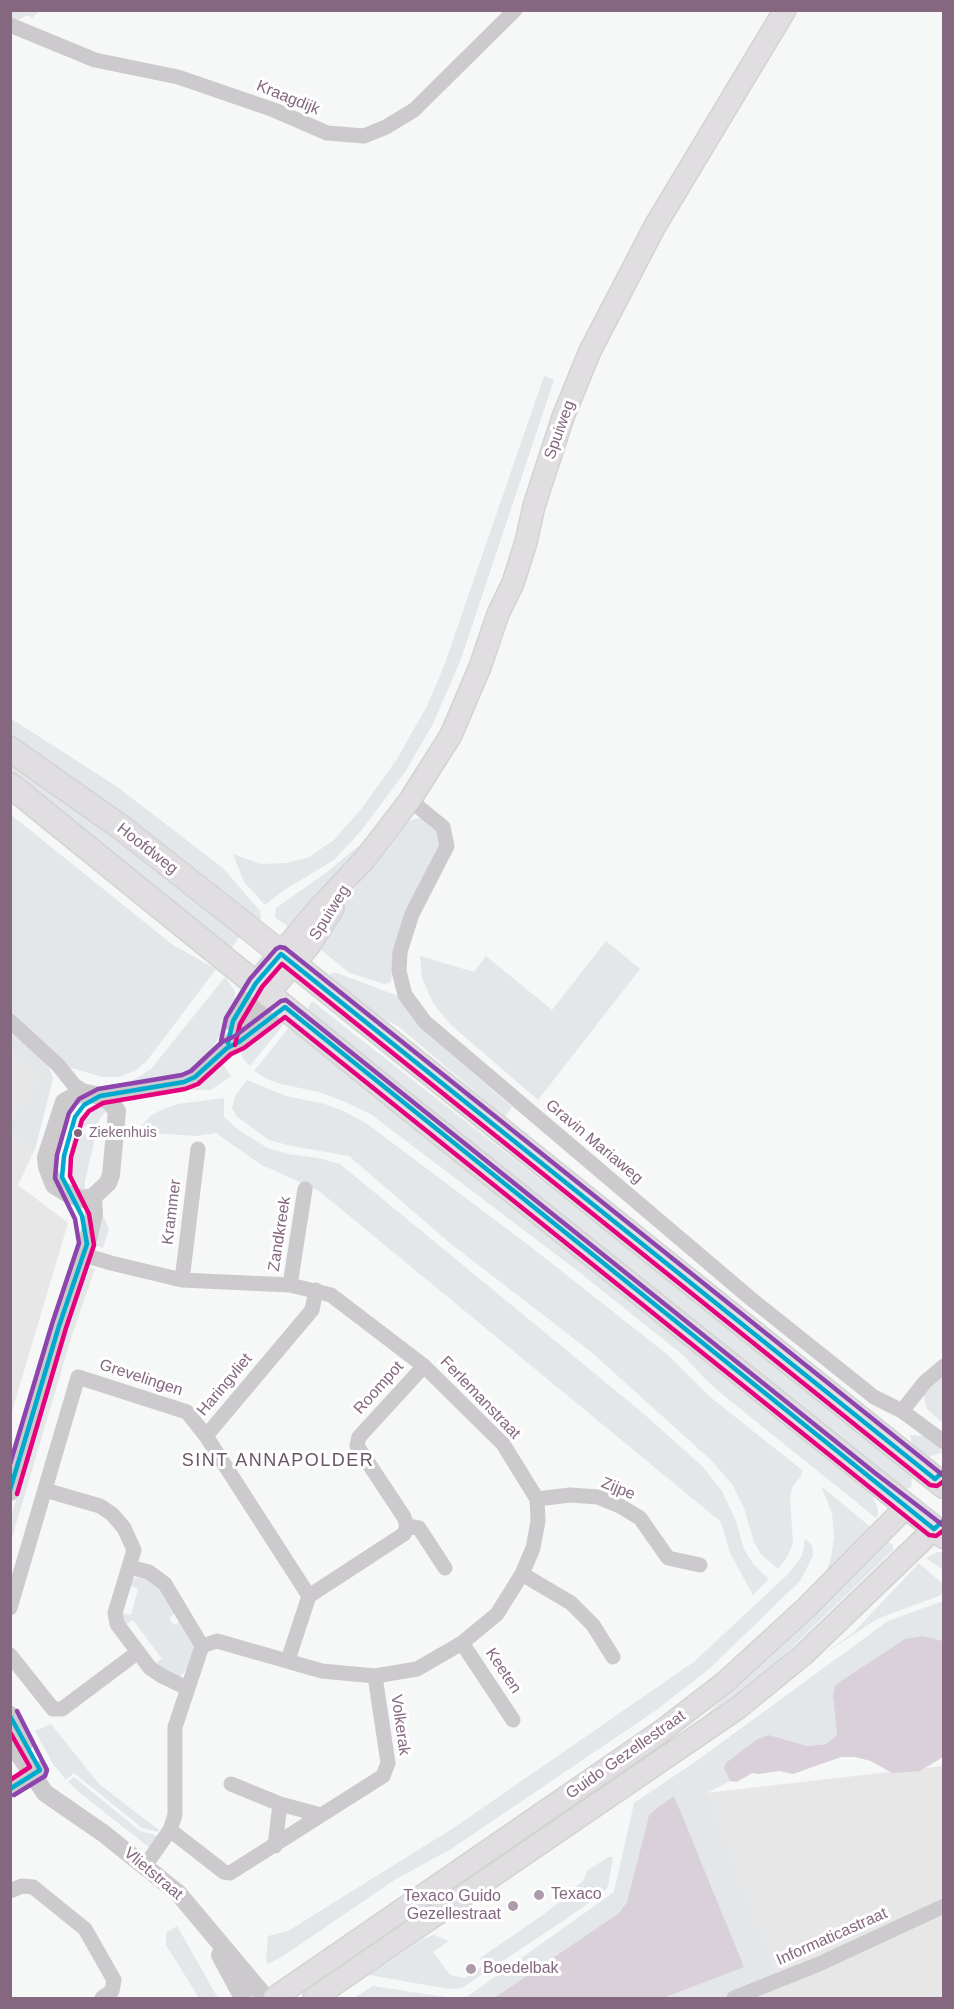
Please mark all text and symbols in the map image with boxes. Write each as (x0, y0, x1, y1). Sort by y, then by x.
street label: Kraagdijk (253, 77, 323, 119)
street label: Spuiweg (540, 398, 580, 462)
street label: Hoofdweg (113, 819, 181, 879)
street label: Spuiweg (306, 882, 354, 944)
street label: Gravin Mariaweg (542, 1096, 646, 1188)
place label: Ziekenhuis (89, 1125, 157, 1141)
marker: Ziekenhuis (72, 1127, 84, 1139)
street label: Krammer (158, 1178, 186, 1246)
street label: Zandkreek (265, 1195, 295, 1273)
street label: Haringvliet (193, 1350, 257, 1420)
street label: Ferlemanstraat (436, 1353, 524, 1443)
street label: Grevelingen (97, 1356, 185, 1400)
street label: Roompot (350, 1357, 408, 1419)
district label: SINT ANNAPOLDER (182, 1450, 374, 1472)
street label: Zijpe (598, 1474, 638, 1504)
street label: Keeten (481, 1645, 525, 1697)
street label: Volkerak (386, 1693, 414, 1757)
street label: Guido Gezellestraat (563, 1707, 689, 1803)
street label: Vlietstraat (120, 1844, 186, 1904)
place label: Texaco (551, 1885, 602, 1905)
place label: Texaco Guido Gezellestraat (403, 1887, 501, 1925)
marker: Texaco (532, 1888, 546, 1902)
marker: Texaco Guido Gezellestraat (506, 1899, 520, 1913)
street label: Informaticastraat (774, 1904, 890, 1970)
place label: Boedelbak (483, 1959, 559, 1979)
marker: Boedelbak (464, 1962, 478, 1976)

